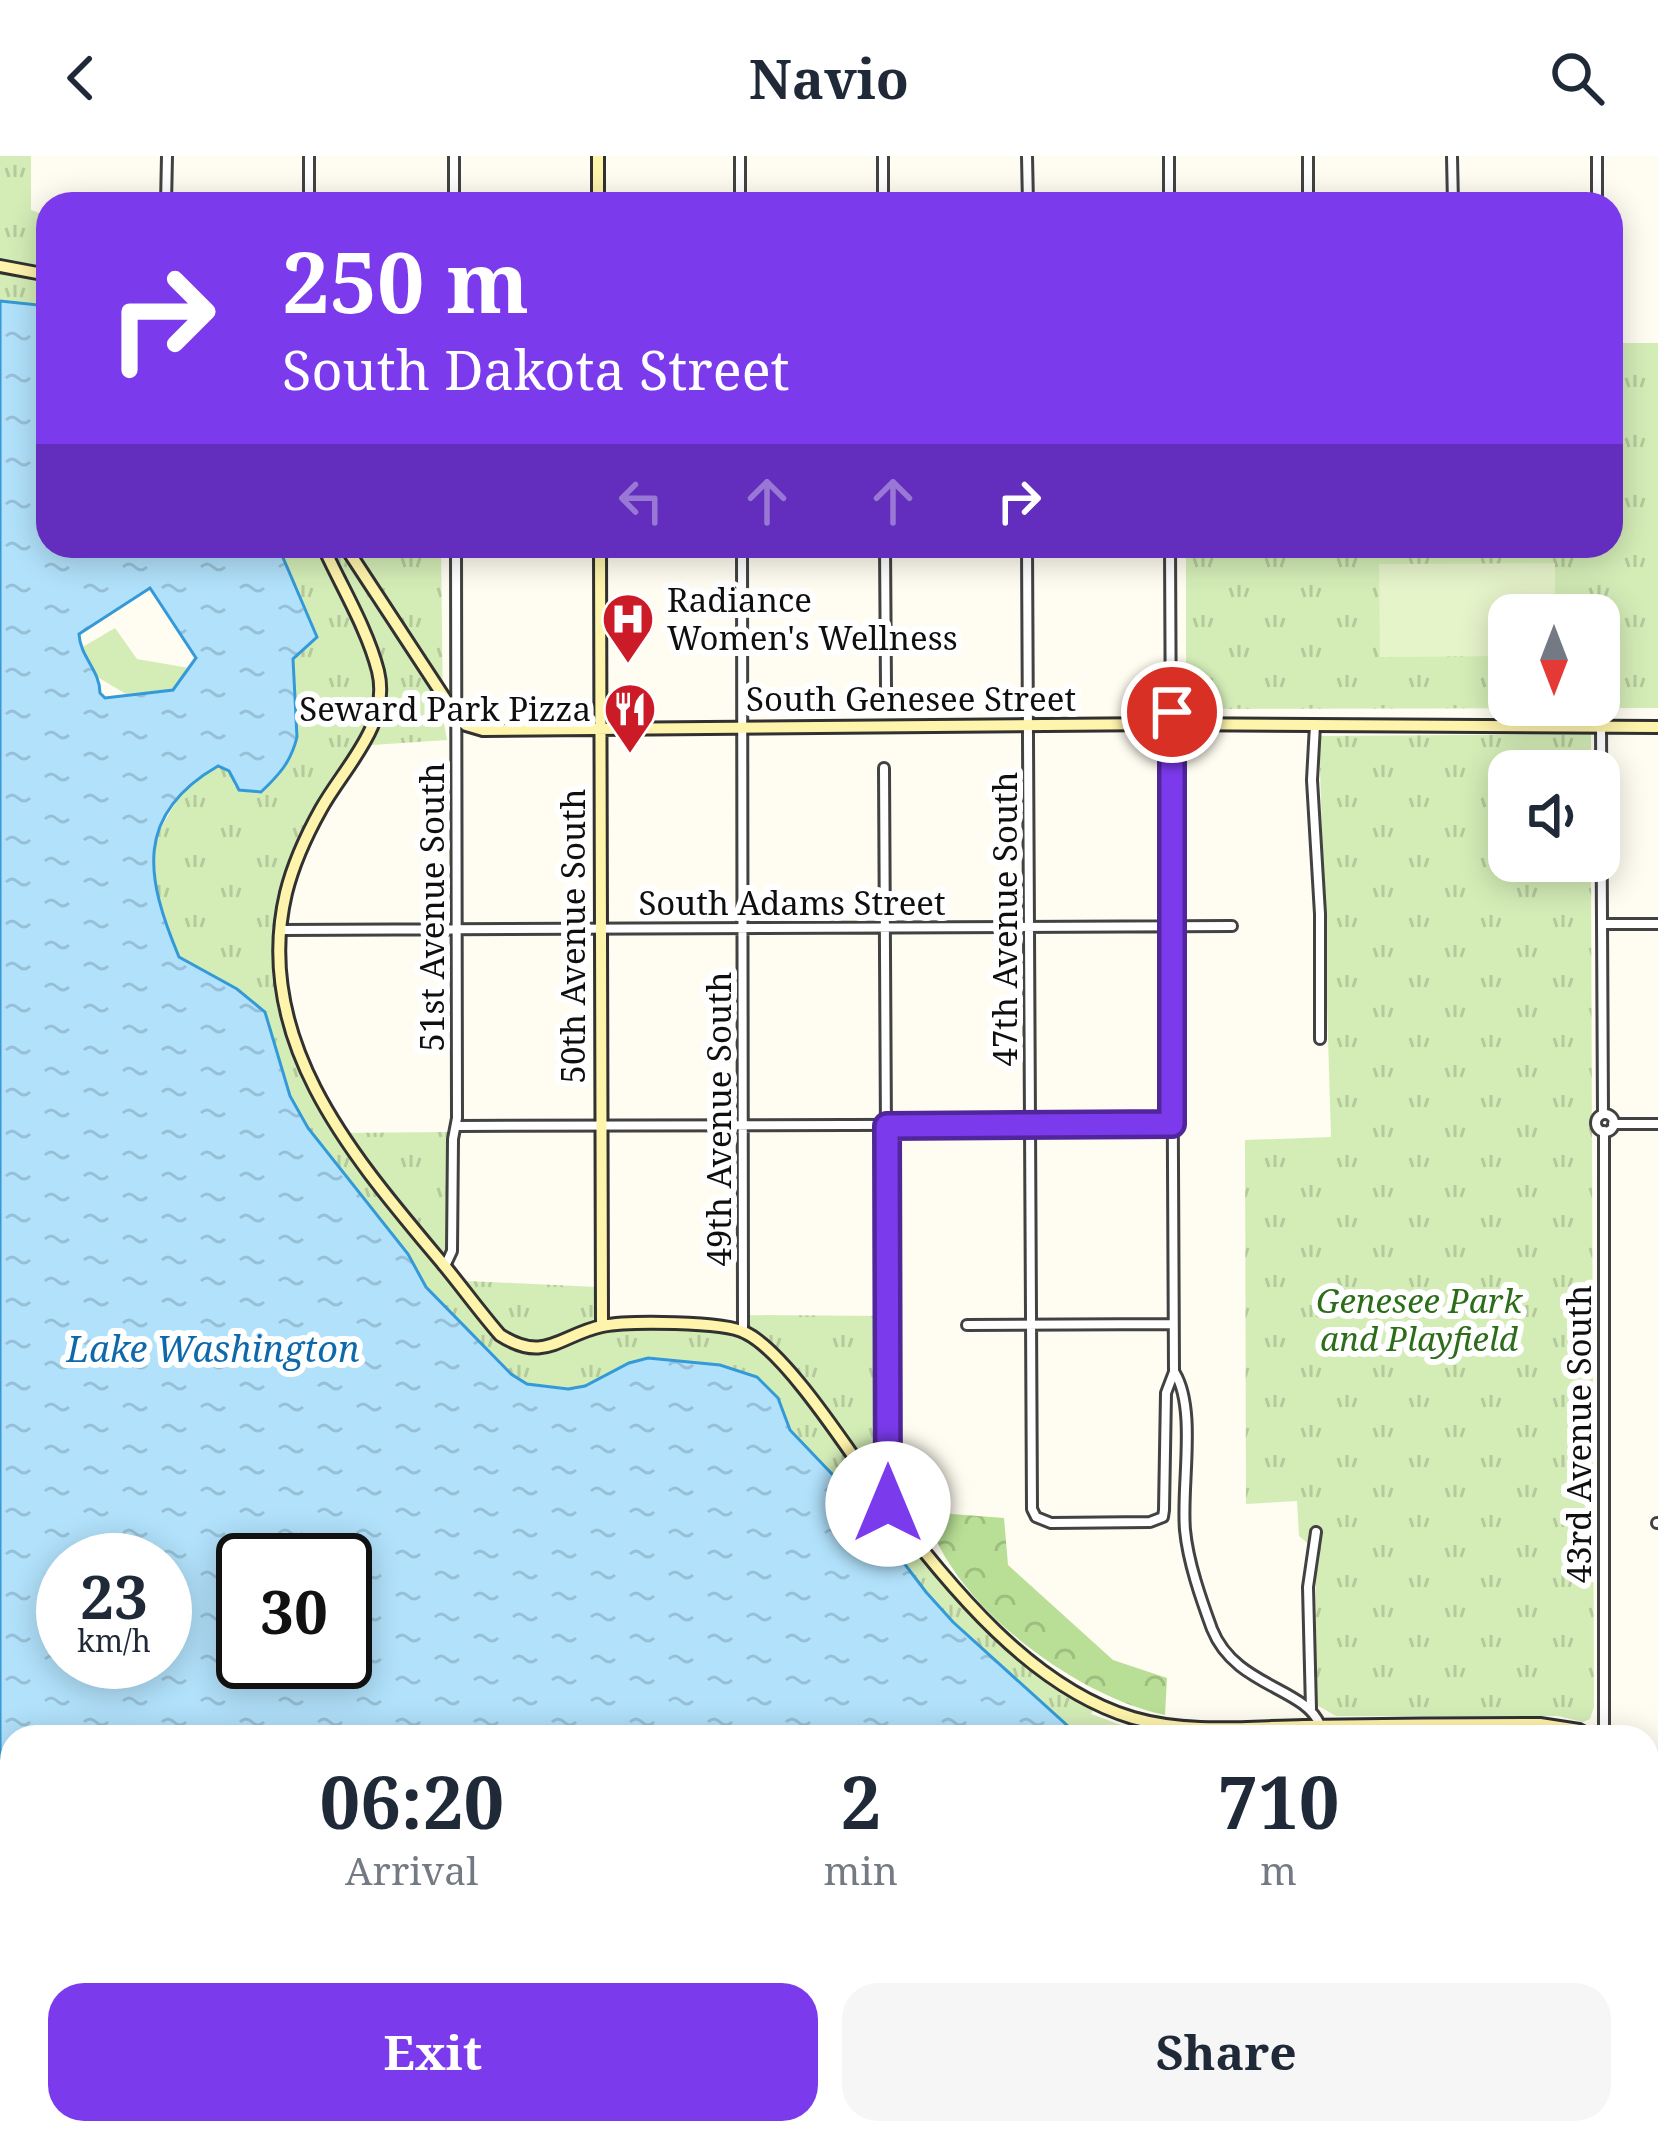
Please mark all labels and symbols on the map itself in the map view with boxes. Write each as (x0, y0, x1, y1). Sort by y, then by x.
place label: Radiance Women's Wellness (667, 577, 958, 660)
hospital icon: Radiance Women's Wellness (600, 591, 656, 665)
north arrow (1488, 594, 1620, 726)
pin (1121, 661, 1223, 763)
street label: South Genesee Street (746, 676, 1076, 721)
restaurant icon: Seward Park Pizza (602, 681, 658, 755)
place label: Seward Park Pizza (299, 686, 591, 731)
street label: 51st Avenue South (409, 762, 454, 1052)
street label: 47th Avenue South (982, 771, 1027, 1067)
street label: 50th Avenue South (550, 788, 595, 1084)
street label: South Adams Street (638, 880, 946, 925)
street label: 49th Avenue South (696, 971, 741, 1267)
park label: Genesee Park and Playfield (1316, 1278, 1523, 1361)
street label: 43rd Avenue South (1556, 1285, 1601, 1583)
water label: Lake Washington (65, 1324, 360, 1373)
position arrow (825, 1441, 951, 1567)
speed limit sign: 30 (216, 1533, 372, 1689)

